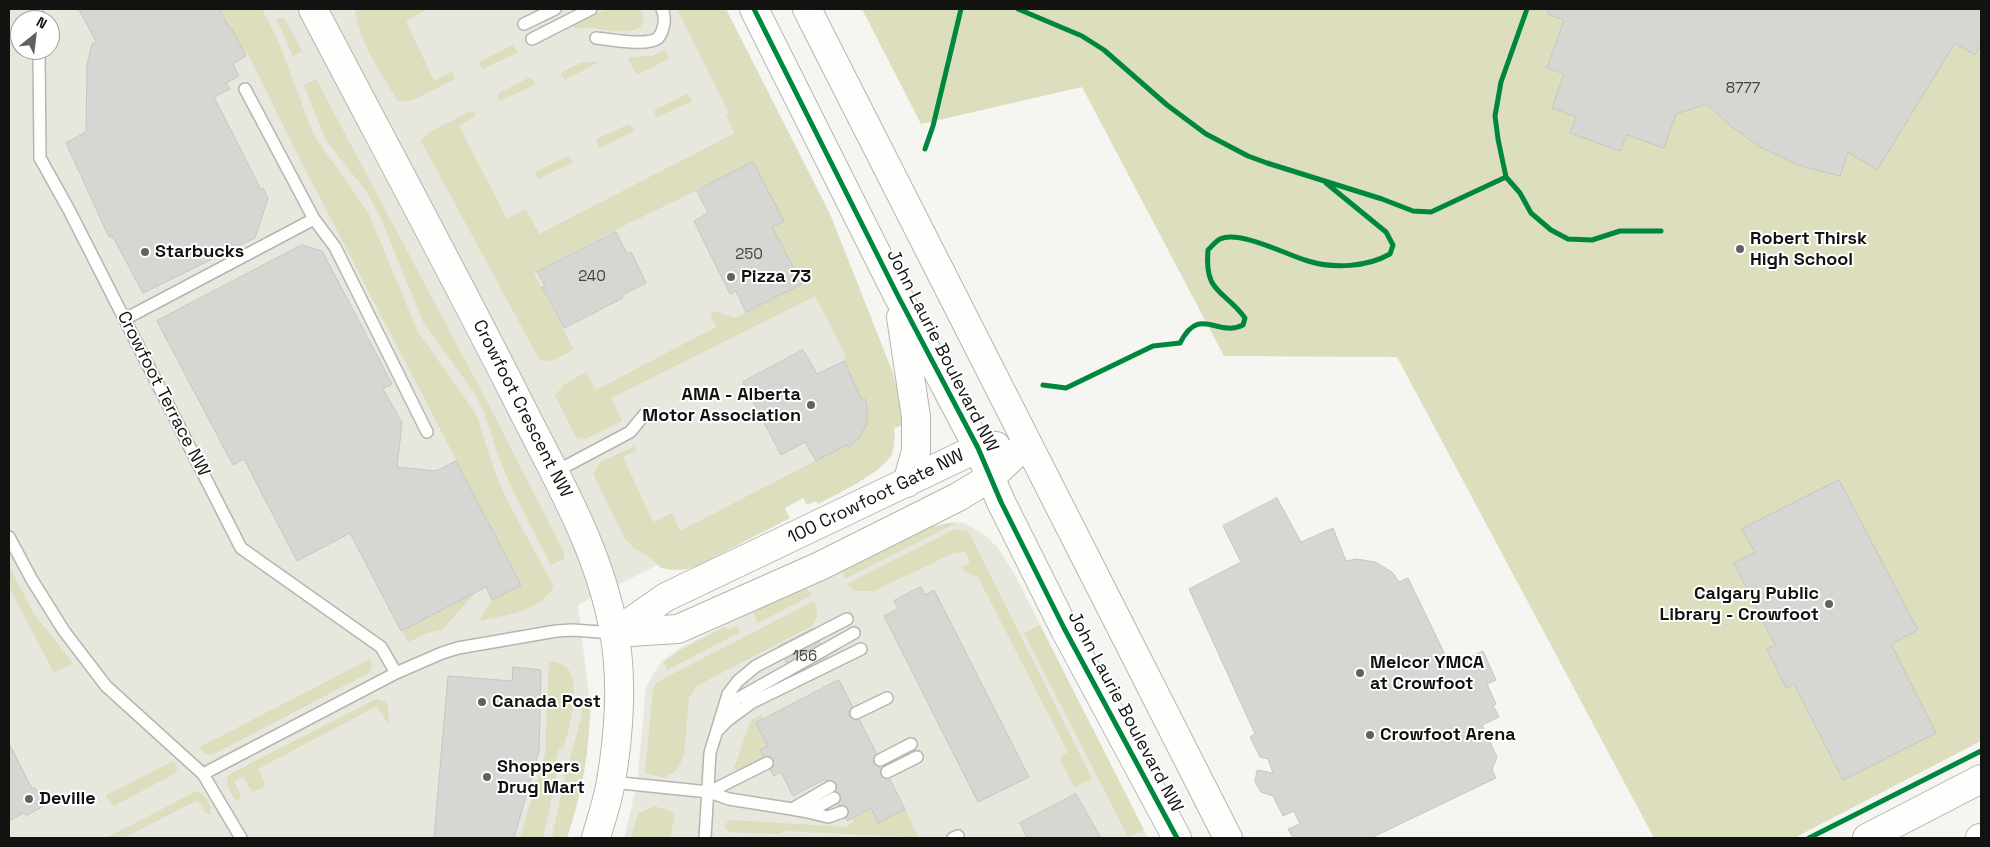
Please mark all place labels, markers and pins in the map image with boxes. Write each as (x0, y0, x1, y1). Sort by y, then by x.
place label: Robert Thirsk High School (1750, 228, 1867, 270)
place label: Starbucks (155, 241, 244, 263)
marker: Robert Thirsk High School (1734, 243, 1746, 255)
marker: Starbucks (139, 246, 151, 258)
place label: Pizza 73 (741, 266, 811, 288)
marker: Pizza 73 (725, 271, 737, 283)
place label: AMA - Alberta Motor Association (642, 384, 801, 426)
marker: AMA - Alberta Motor Association (805, 399, 817, 411)
place label: Calgary Public Library - Crowfoot (1660, 583, 1819, 626)
marker: Calgary Public Library - Crowfoot (1823, 598, 1835, 610)
place label: Melcor YMCA at Crowfoot (1370, 652, 1484, 694)
marker: Melcor YMCA at Crowfoot (1354, 667, 1366, 679)
place label: Canada Post (492, 691, 601, 713)
marker: Canada Post (476, 696, 488, 708)
place label: Crowfoot Arena (1380, 724, 1516, 746)
marker: Crowfoot Arena (1364, 729, 1376, 741)
place label: Shoppers Drug Mart (497, 756, 585, 799)
marker: Shoppers Drug Mart (481, 771, 493, 783)
place label: Deville (39, 788, 96, 810)
marker: Deville (23, 793, 35, 805)

